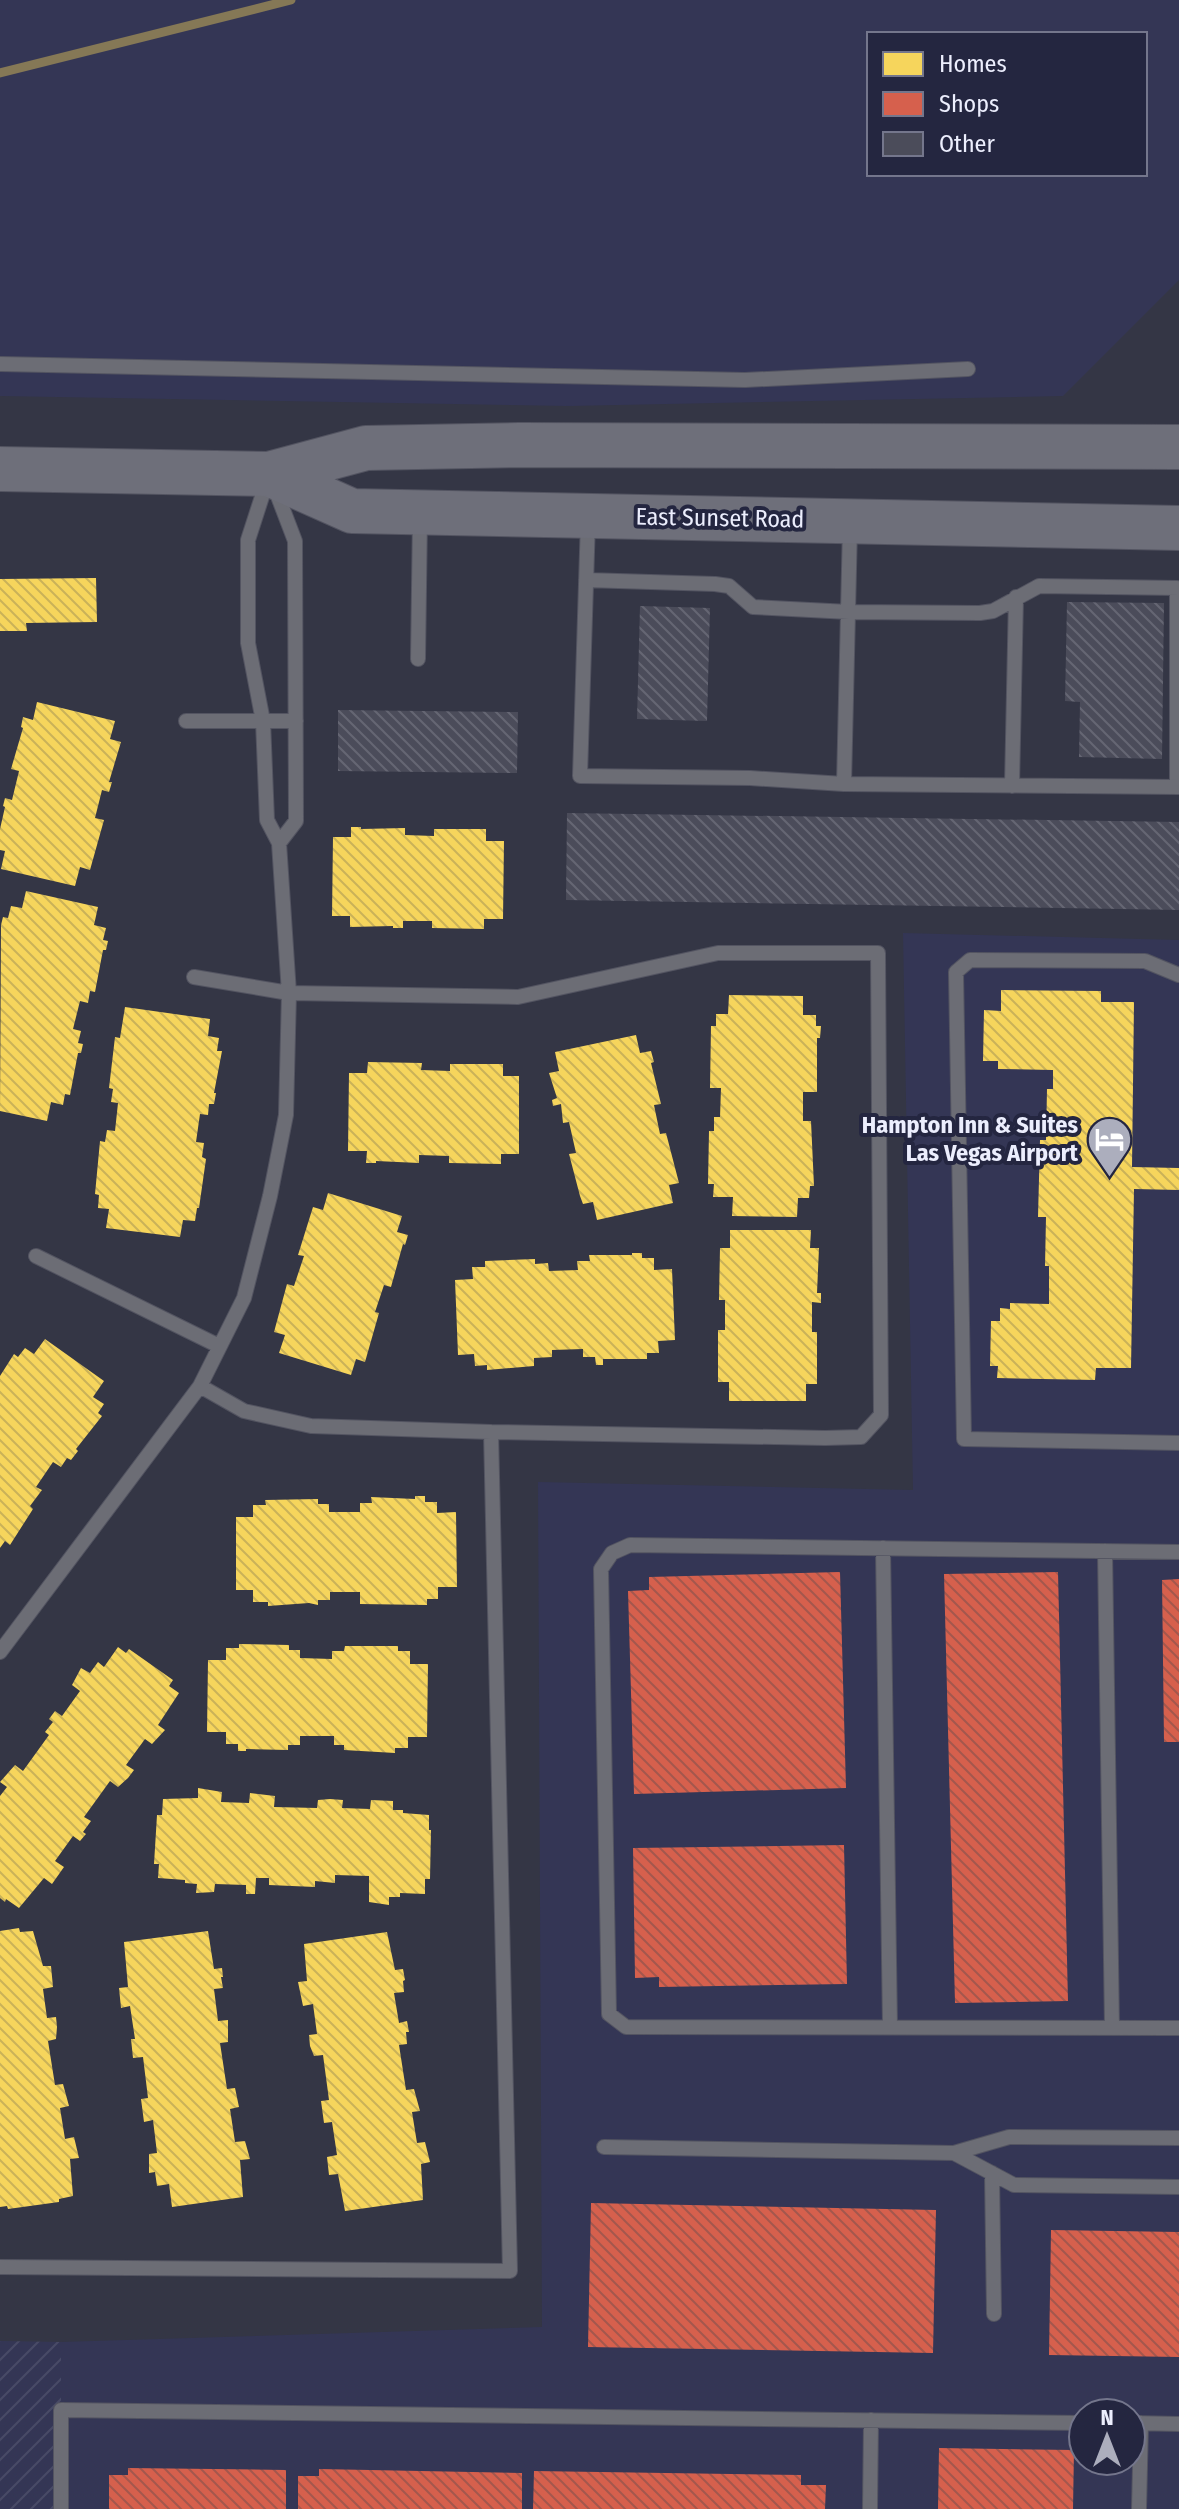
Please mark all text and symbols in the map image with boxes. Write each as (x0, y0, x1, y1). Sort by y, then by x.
legend (867, 32, 1147, 176)
text: Homes (939, 50, 1007, 78)
text: Shops (939, 90, 999, 118)
text: Other (939, 130, 995, 158)
street label: East Sunset Road (635, 503, 805, 533)
place label: Hampton Inn & Suites Las Vegas Airport (862, 1111, 1079, 1167)
hotel icon: Hampton Inn & Suites Las Vegas Airport (1085, 1115, 1133, 1178)
north arrow (1067, 2397, 1147, 2477)
text: N (1100, 2404, 1114, 2431)

